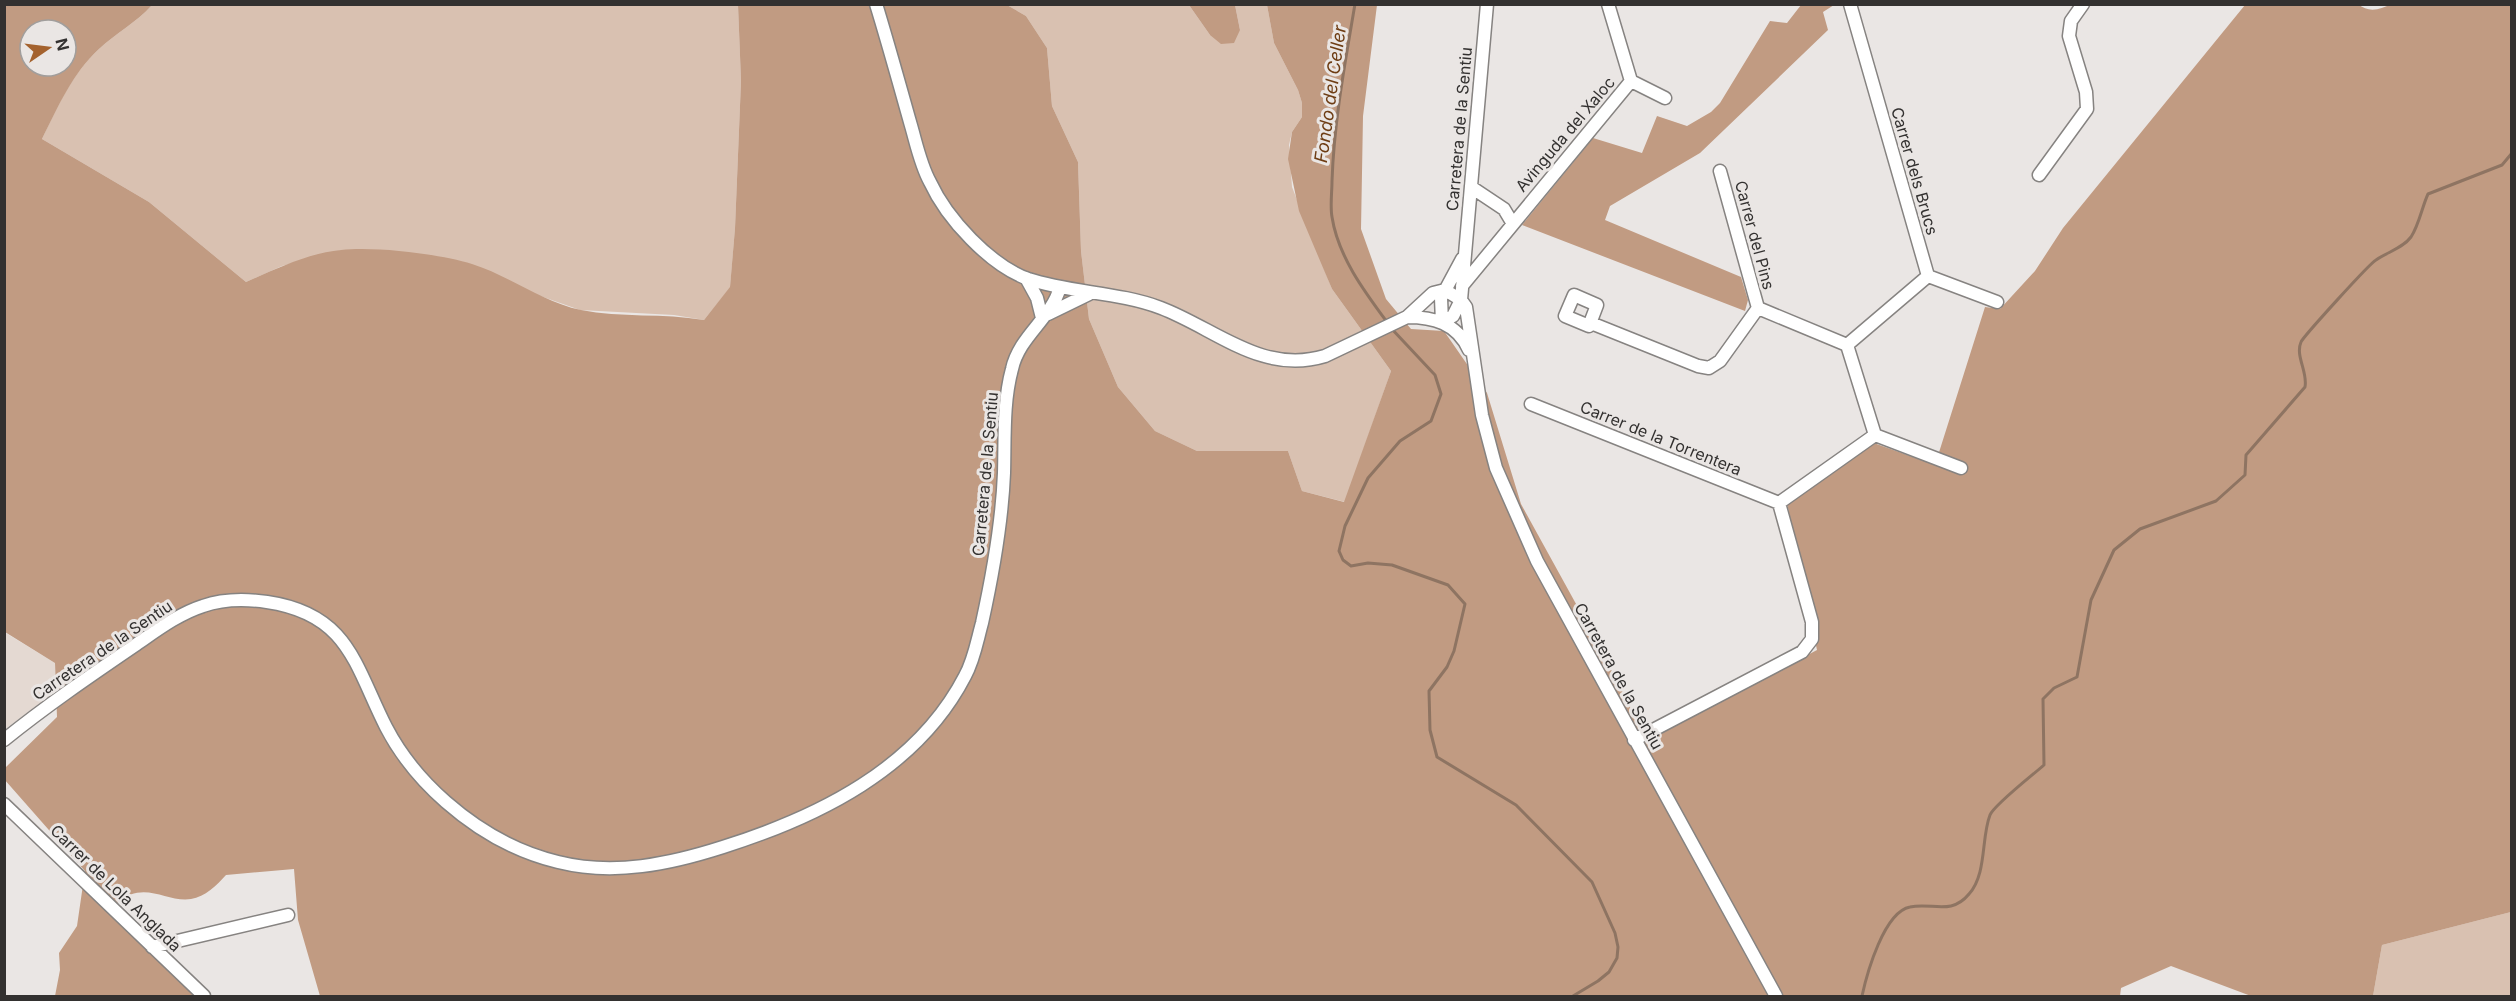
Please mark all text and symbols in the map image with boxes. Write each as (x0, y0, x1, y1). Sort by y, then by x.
north arrow (18, 18, 78, 78)
water label: Fondo del Celler (1310, 23, 1350, 164)
text: N (51, 36, 74, 53)
street label: Carretera de la Sentiu (1442, 46, 1476, 212)
street label: Avinguda del Xaloc (1511, 72, 1619, 196)
street label: Carrer dels Brucs (1887, 105, 1943, 237)
street label: Carrer del Pins (1731, 178, 1779, 292)
street label: Carretera de la Sentiu (968, 391, 1002, 557)
street label: Carrer de la Torrentera (1577, 396, 1745, 480)
street label: Carretera de la Sentiu (28, 596, 176, 704)
street label: Carretera de la Sentiu (1570, 599, 1668, 753)
street label: Carrer de Lola Anglada (46, 820, 186, 956)

